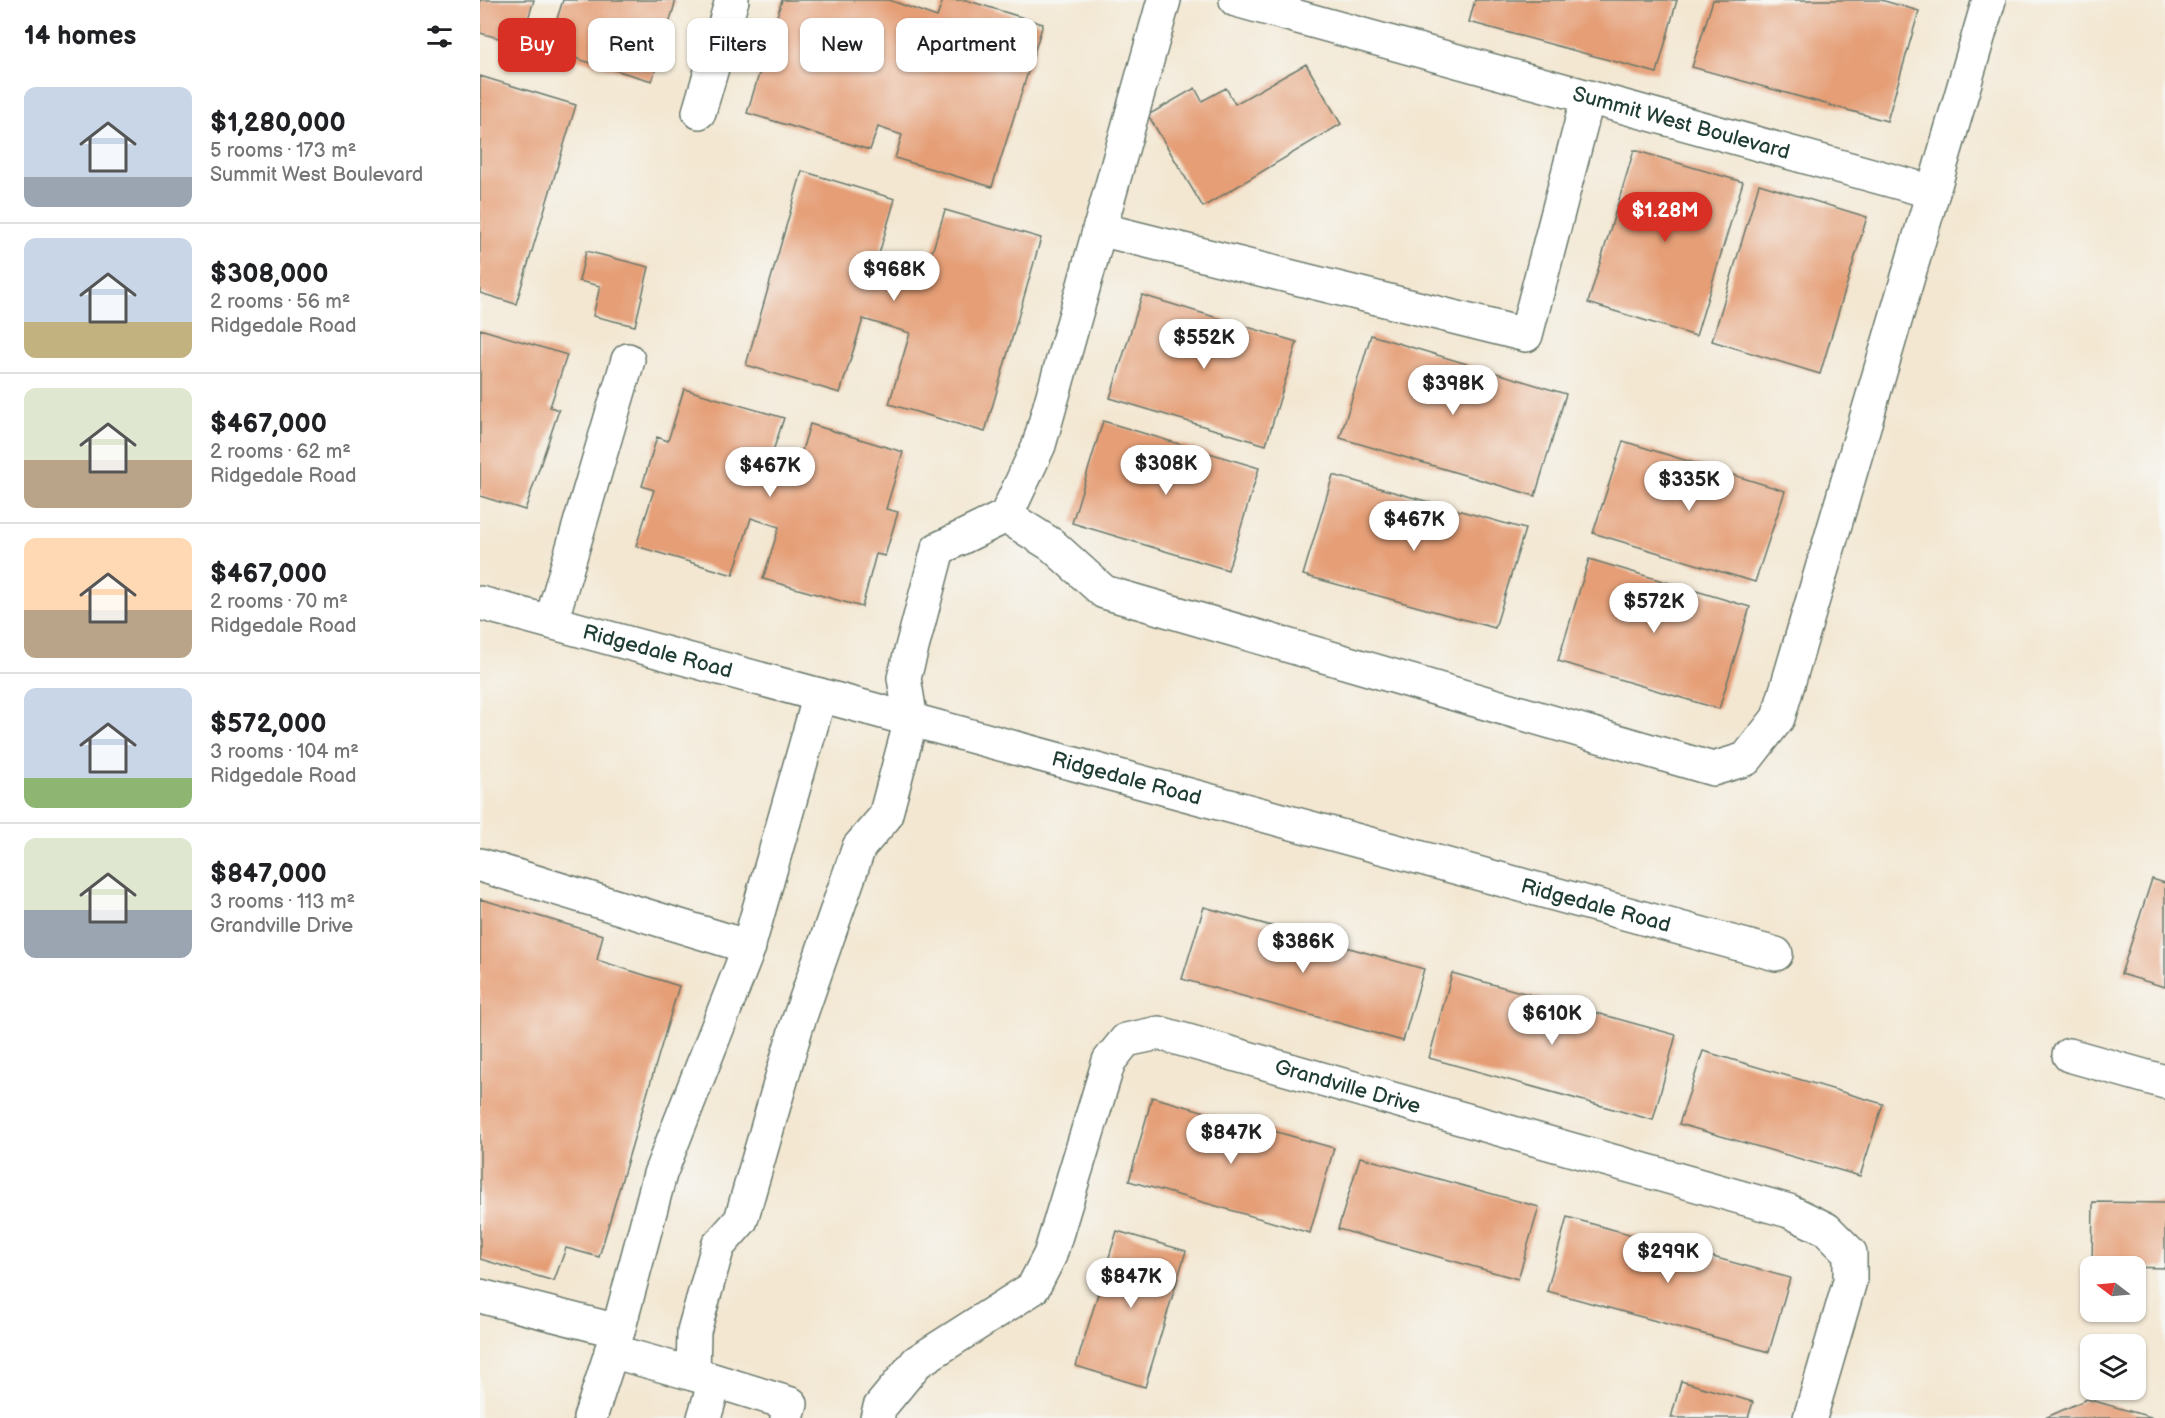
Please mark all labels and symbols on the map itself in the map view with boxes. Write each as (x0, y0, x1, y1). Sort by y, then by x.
street label: Summit West Boulevard (1570, 81, 1793, 164)
pin: $1.28M (1616, 192, 1714, 243)
pin: $968K (852, 251, 936, 302)
pin: $552K (1162, 319, 1246, 370)
pin: $398K (1411, 365, 1495, 416)
pin: $308K (1124, 445, 1208, 496)
pin: $467K (728, 447, 812, 498)
pin: $335K (1647, 461, 1731, 512)
pin: $467K (1372, 501, 1456, 552)
pin: $572K (1612, 583, 1696, 634)
street label: Ridgedale Road (580, 619, 735, 683)
street label: Ridgedale Road (1049, 746, 1204, 810)
street label: Ridgedale Road (1518, 873, 1673, 937)
pin: $386K (1261, 923, 1345, 974)
pin: $610K (1510, 995, 1594, 1046)
street label: Grandville Drive (1272, 1054, 1424, 1119)
pin: $847K (1189, 1114, 1273, 1165)
pin: $299K (1626, 1233, 1710, 1284)
north arrow (2080, 1256, 2146, 1322)
pin: $847K (1089, 1258, 1173, 1309)

